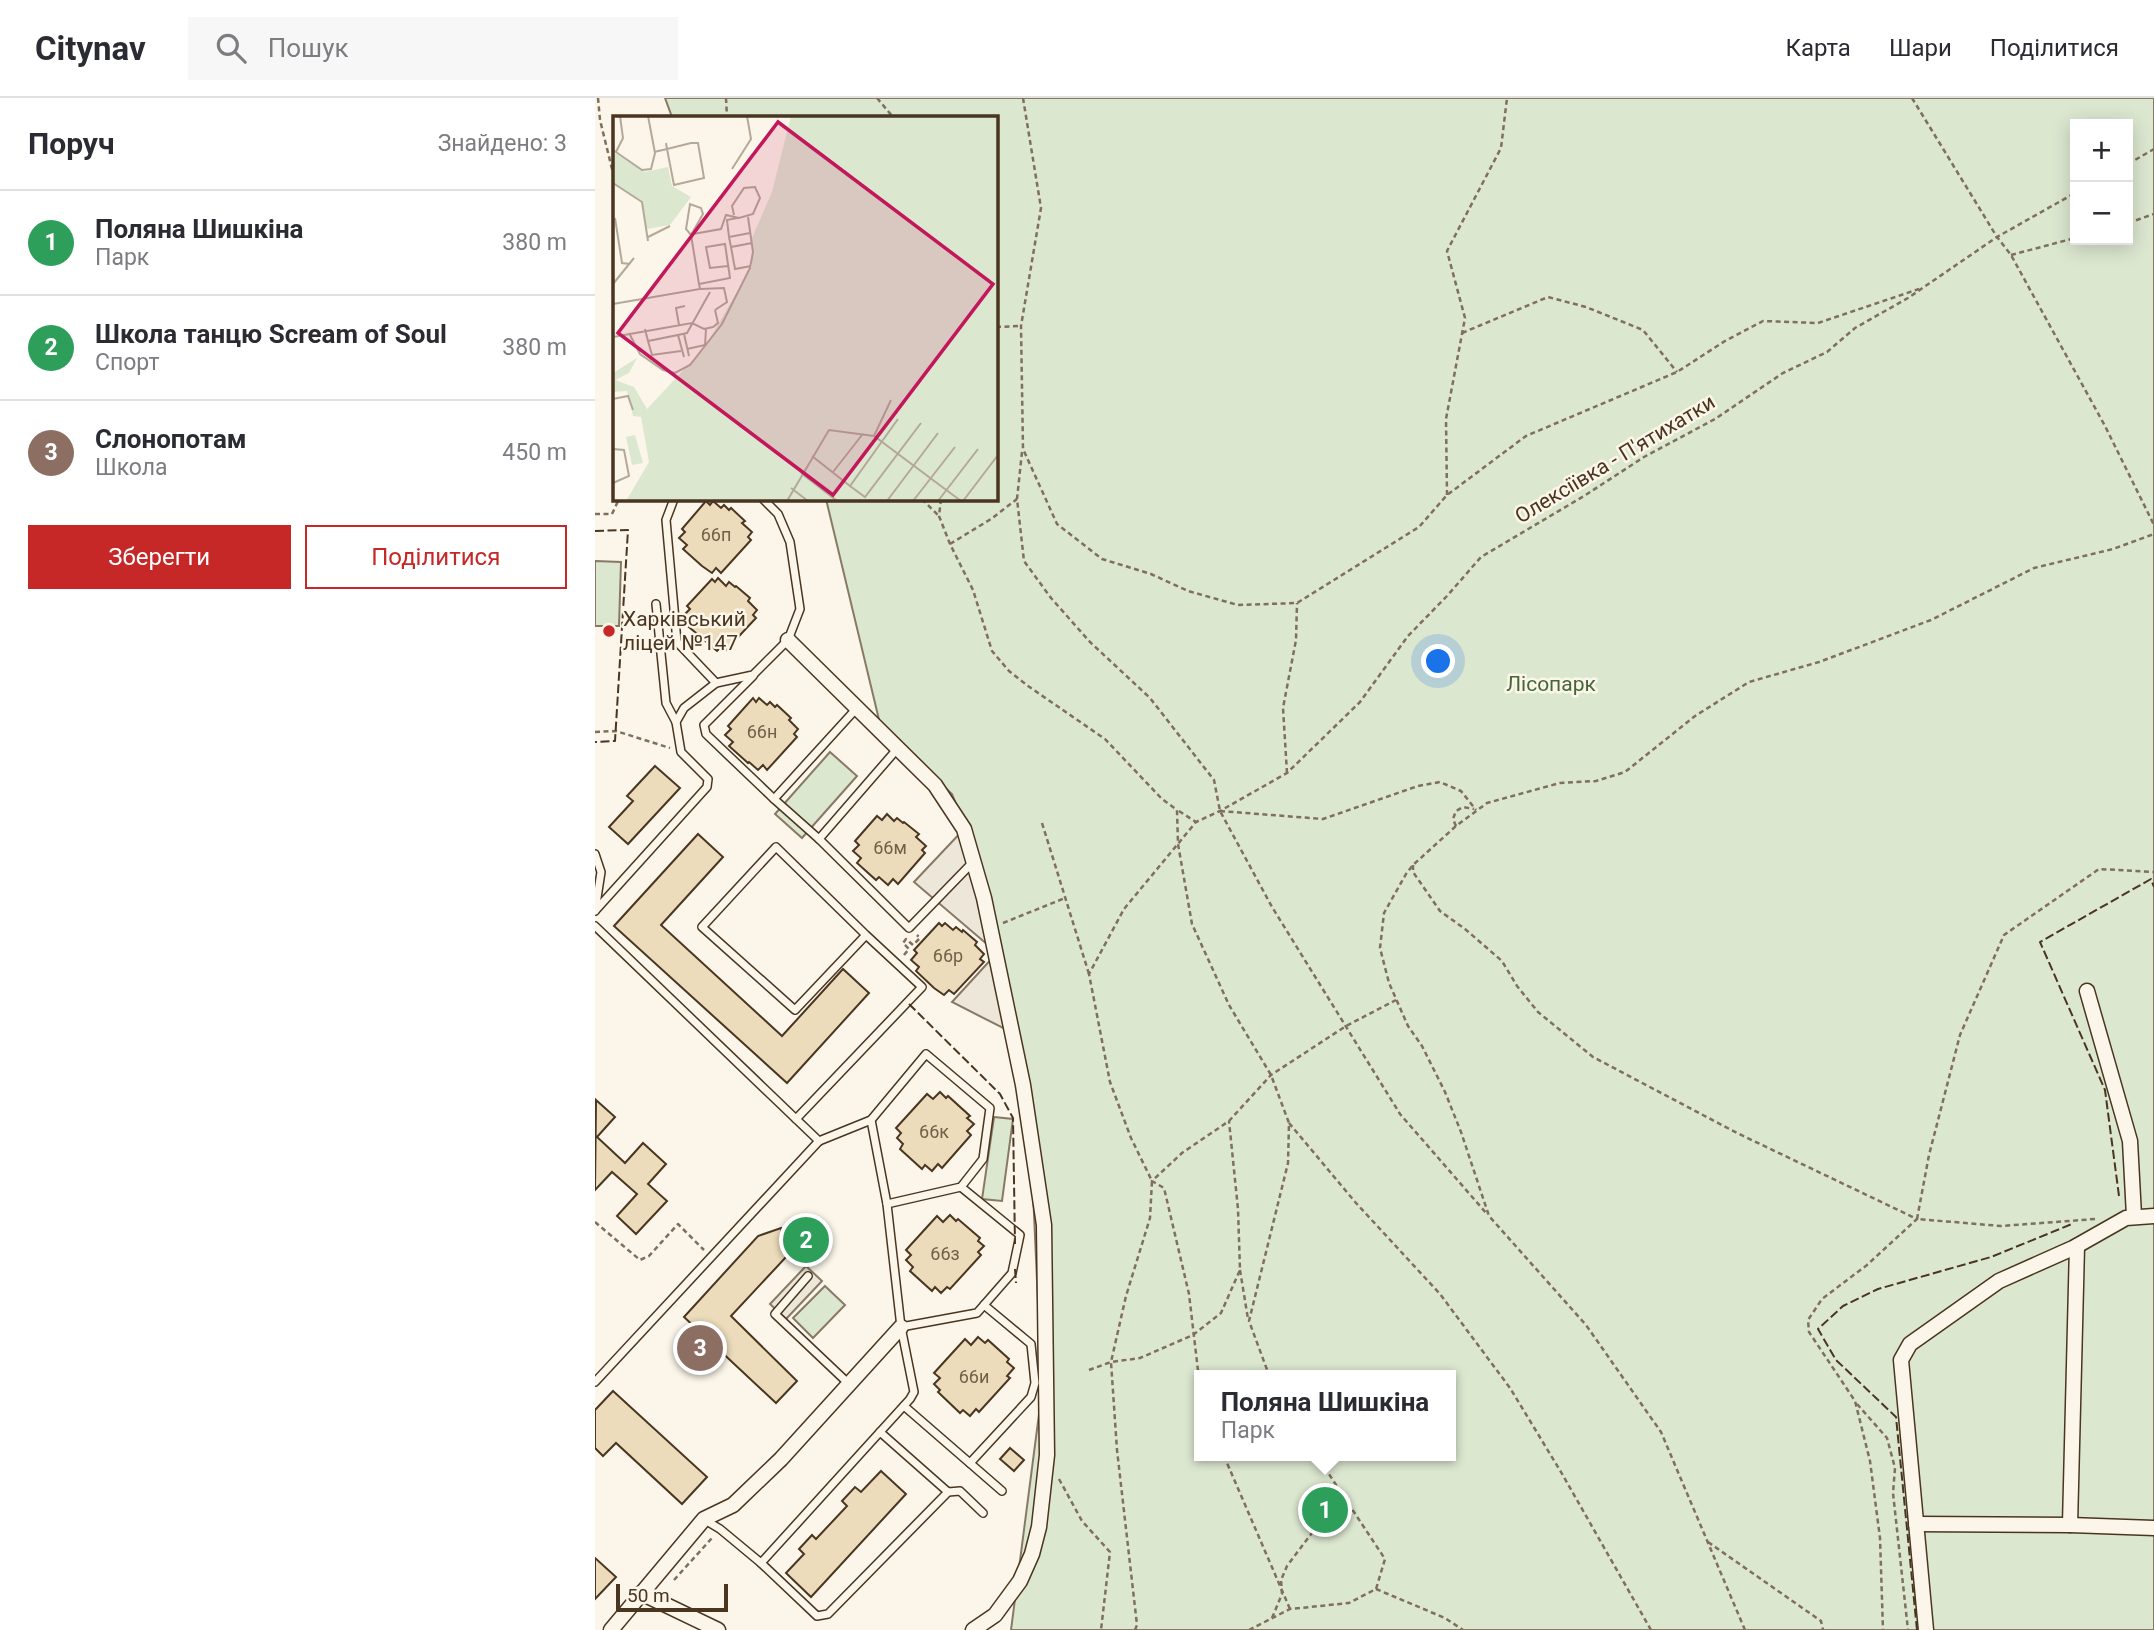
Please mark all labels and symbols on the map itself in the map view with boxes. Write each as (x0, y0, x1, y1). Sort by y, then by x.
inset map (613, 116, 997, 500)
street label: Олексіївка - П'ятихатки (1511, 390, 1719, 528)
house number: 66п (701, 524, 731, 545)
place label: Харківський ліцей №147 (623, 607, 746, 655)
marker: Харківський ліцей №147 (601, 623, 617, 639)
your location (1421, 644, 1455, 678)
park label: Лісопарк (1506, 672, 1596, 696)
house number: 66н (747, 721, 777, 742)
house number: 66м (873, 837, 907, 858)
house number: 66р (933, 945, 963, 966)
house number: 66к (919, 1121, 949, 1142)
pin: 2 (783, 1214, 829, 1266)
house number: 66з (930, 1243, 960, 1264)
pin: 3 (677, 1322, 723, 1374)
house number: 66и (959, 1366, 989, 1387)
pin: 1 (1302, 1484, 1348, 1536)
scale bar (616, 1581, 728, 1613)

